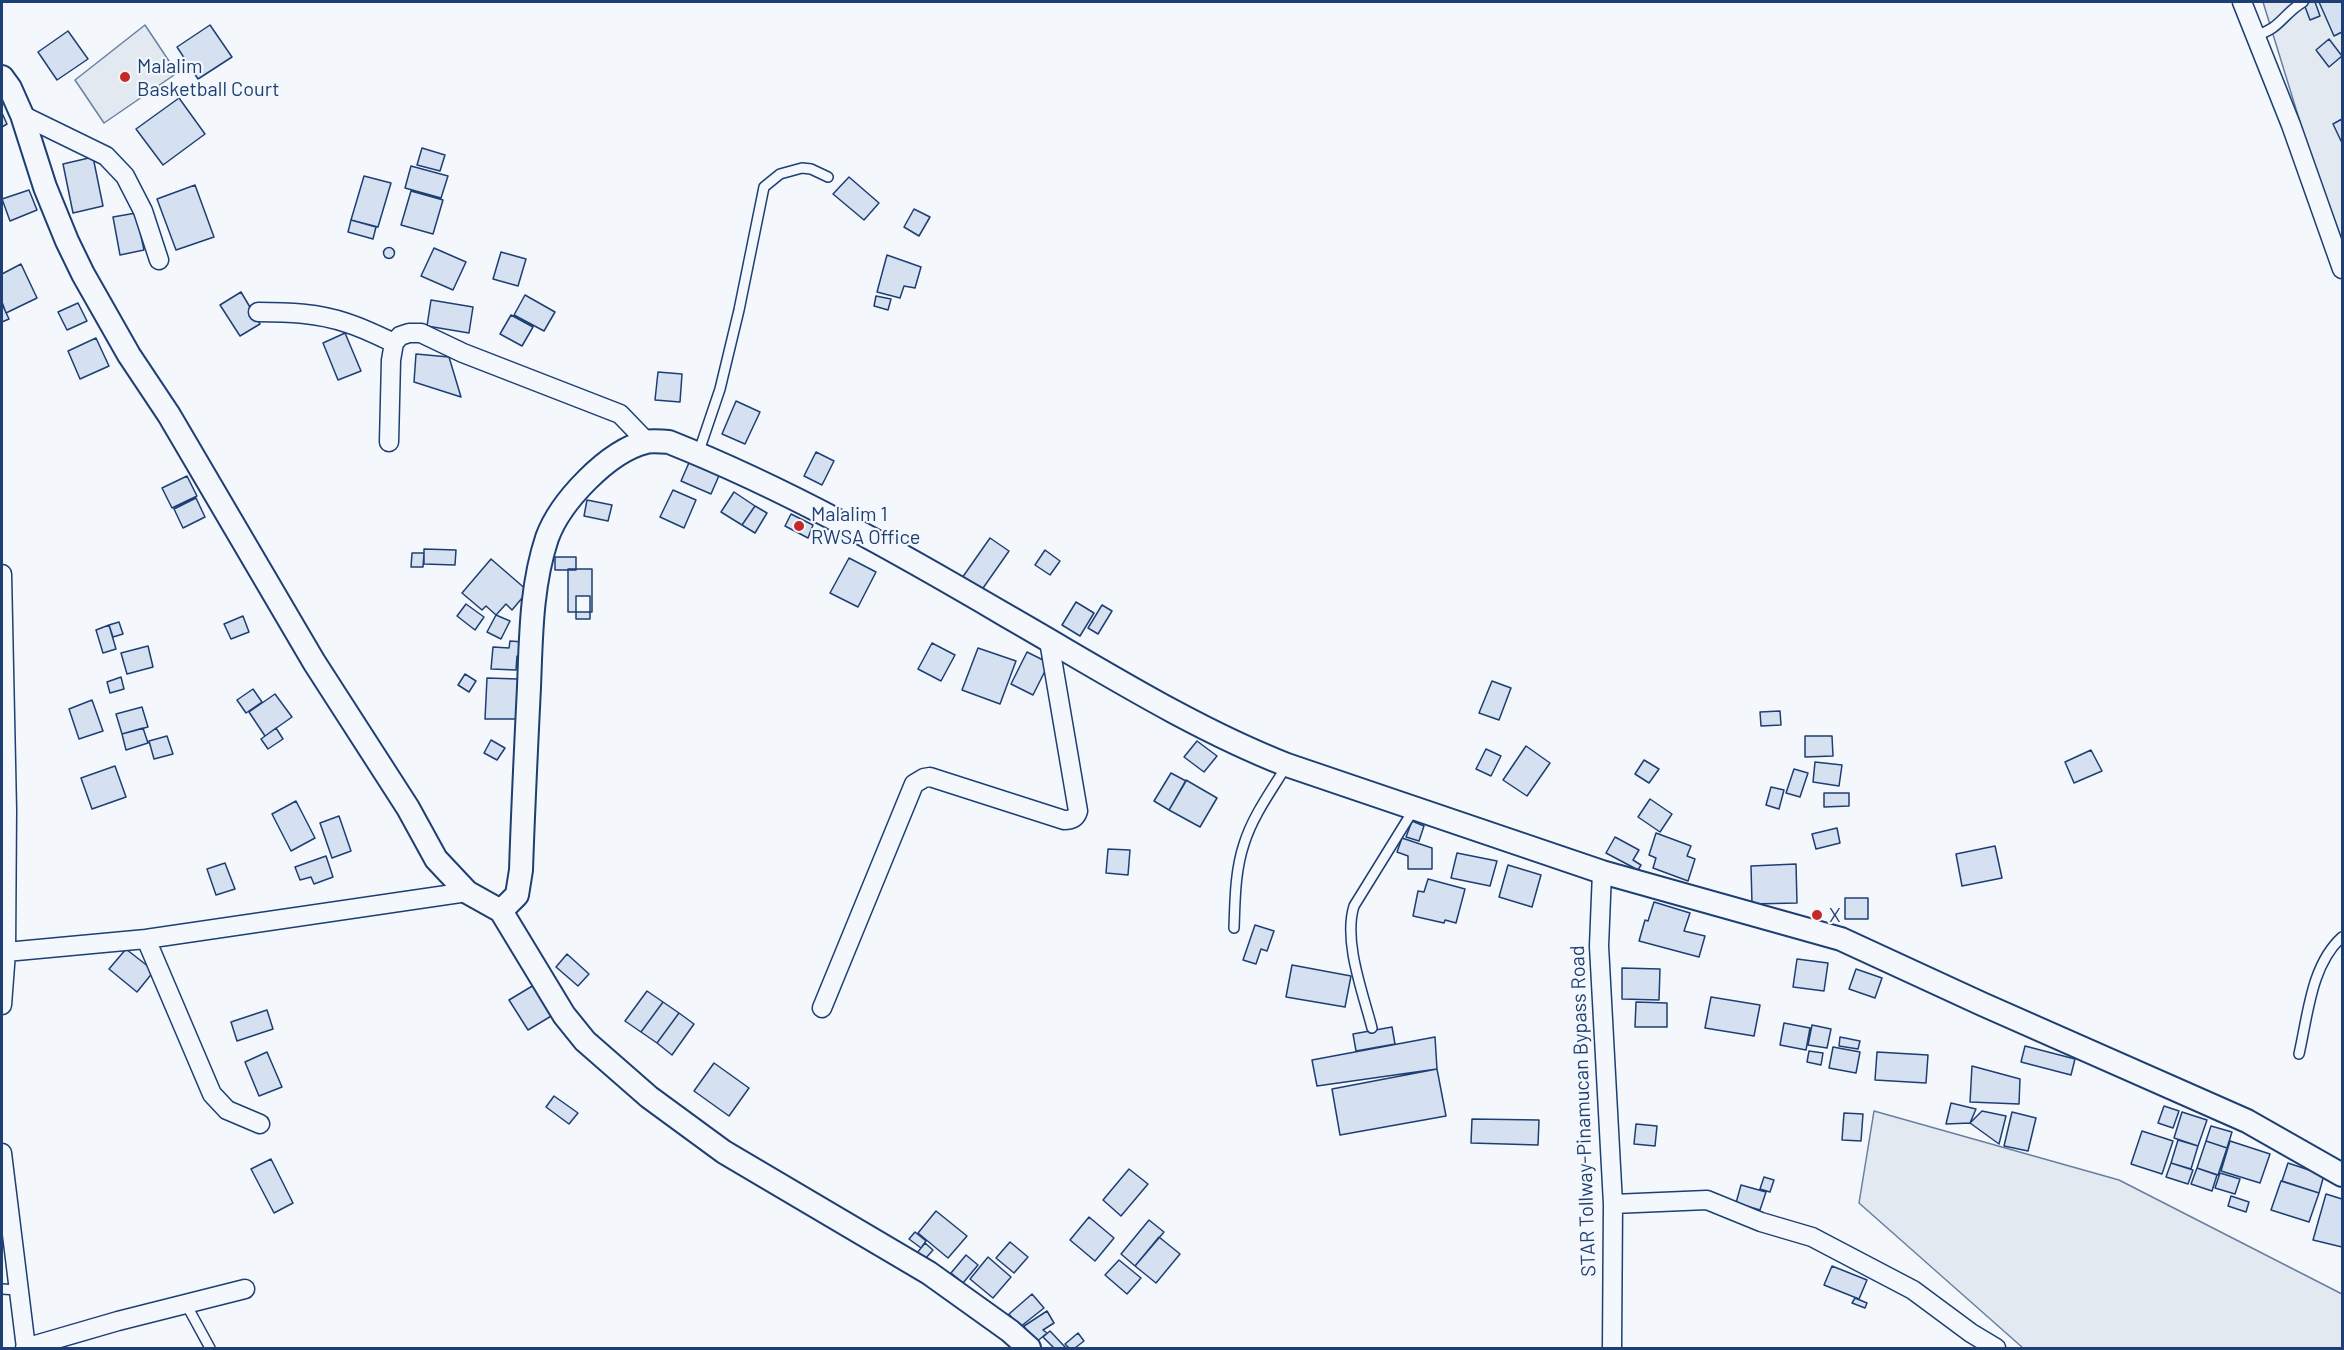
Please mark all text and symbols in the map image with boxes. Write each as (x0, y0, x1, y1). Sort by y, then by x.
place label: Malalim Basketball Court (137, 54, 280, 101)
marker: Malalim Basketball Court (118, 70, 132, 84)
place label: Malalim 1 RWSA Office (811, 502, 920, 549)
marker: Malalim 1 RWSA Office (792, 519, 806, 533)
place label: X (1829, 903, 1841, 927)
marker: X (1810, 908, 1824, 922)
street label: STAR Tollway-Pinamucan Bypass Road (1565, 945, 1601, 1277)

